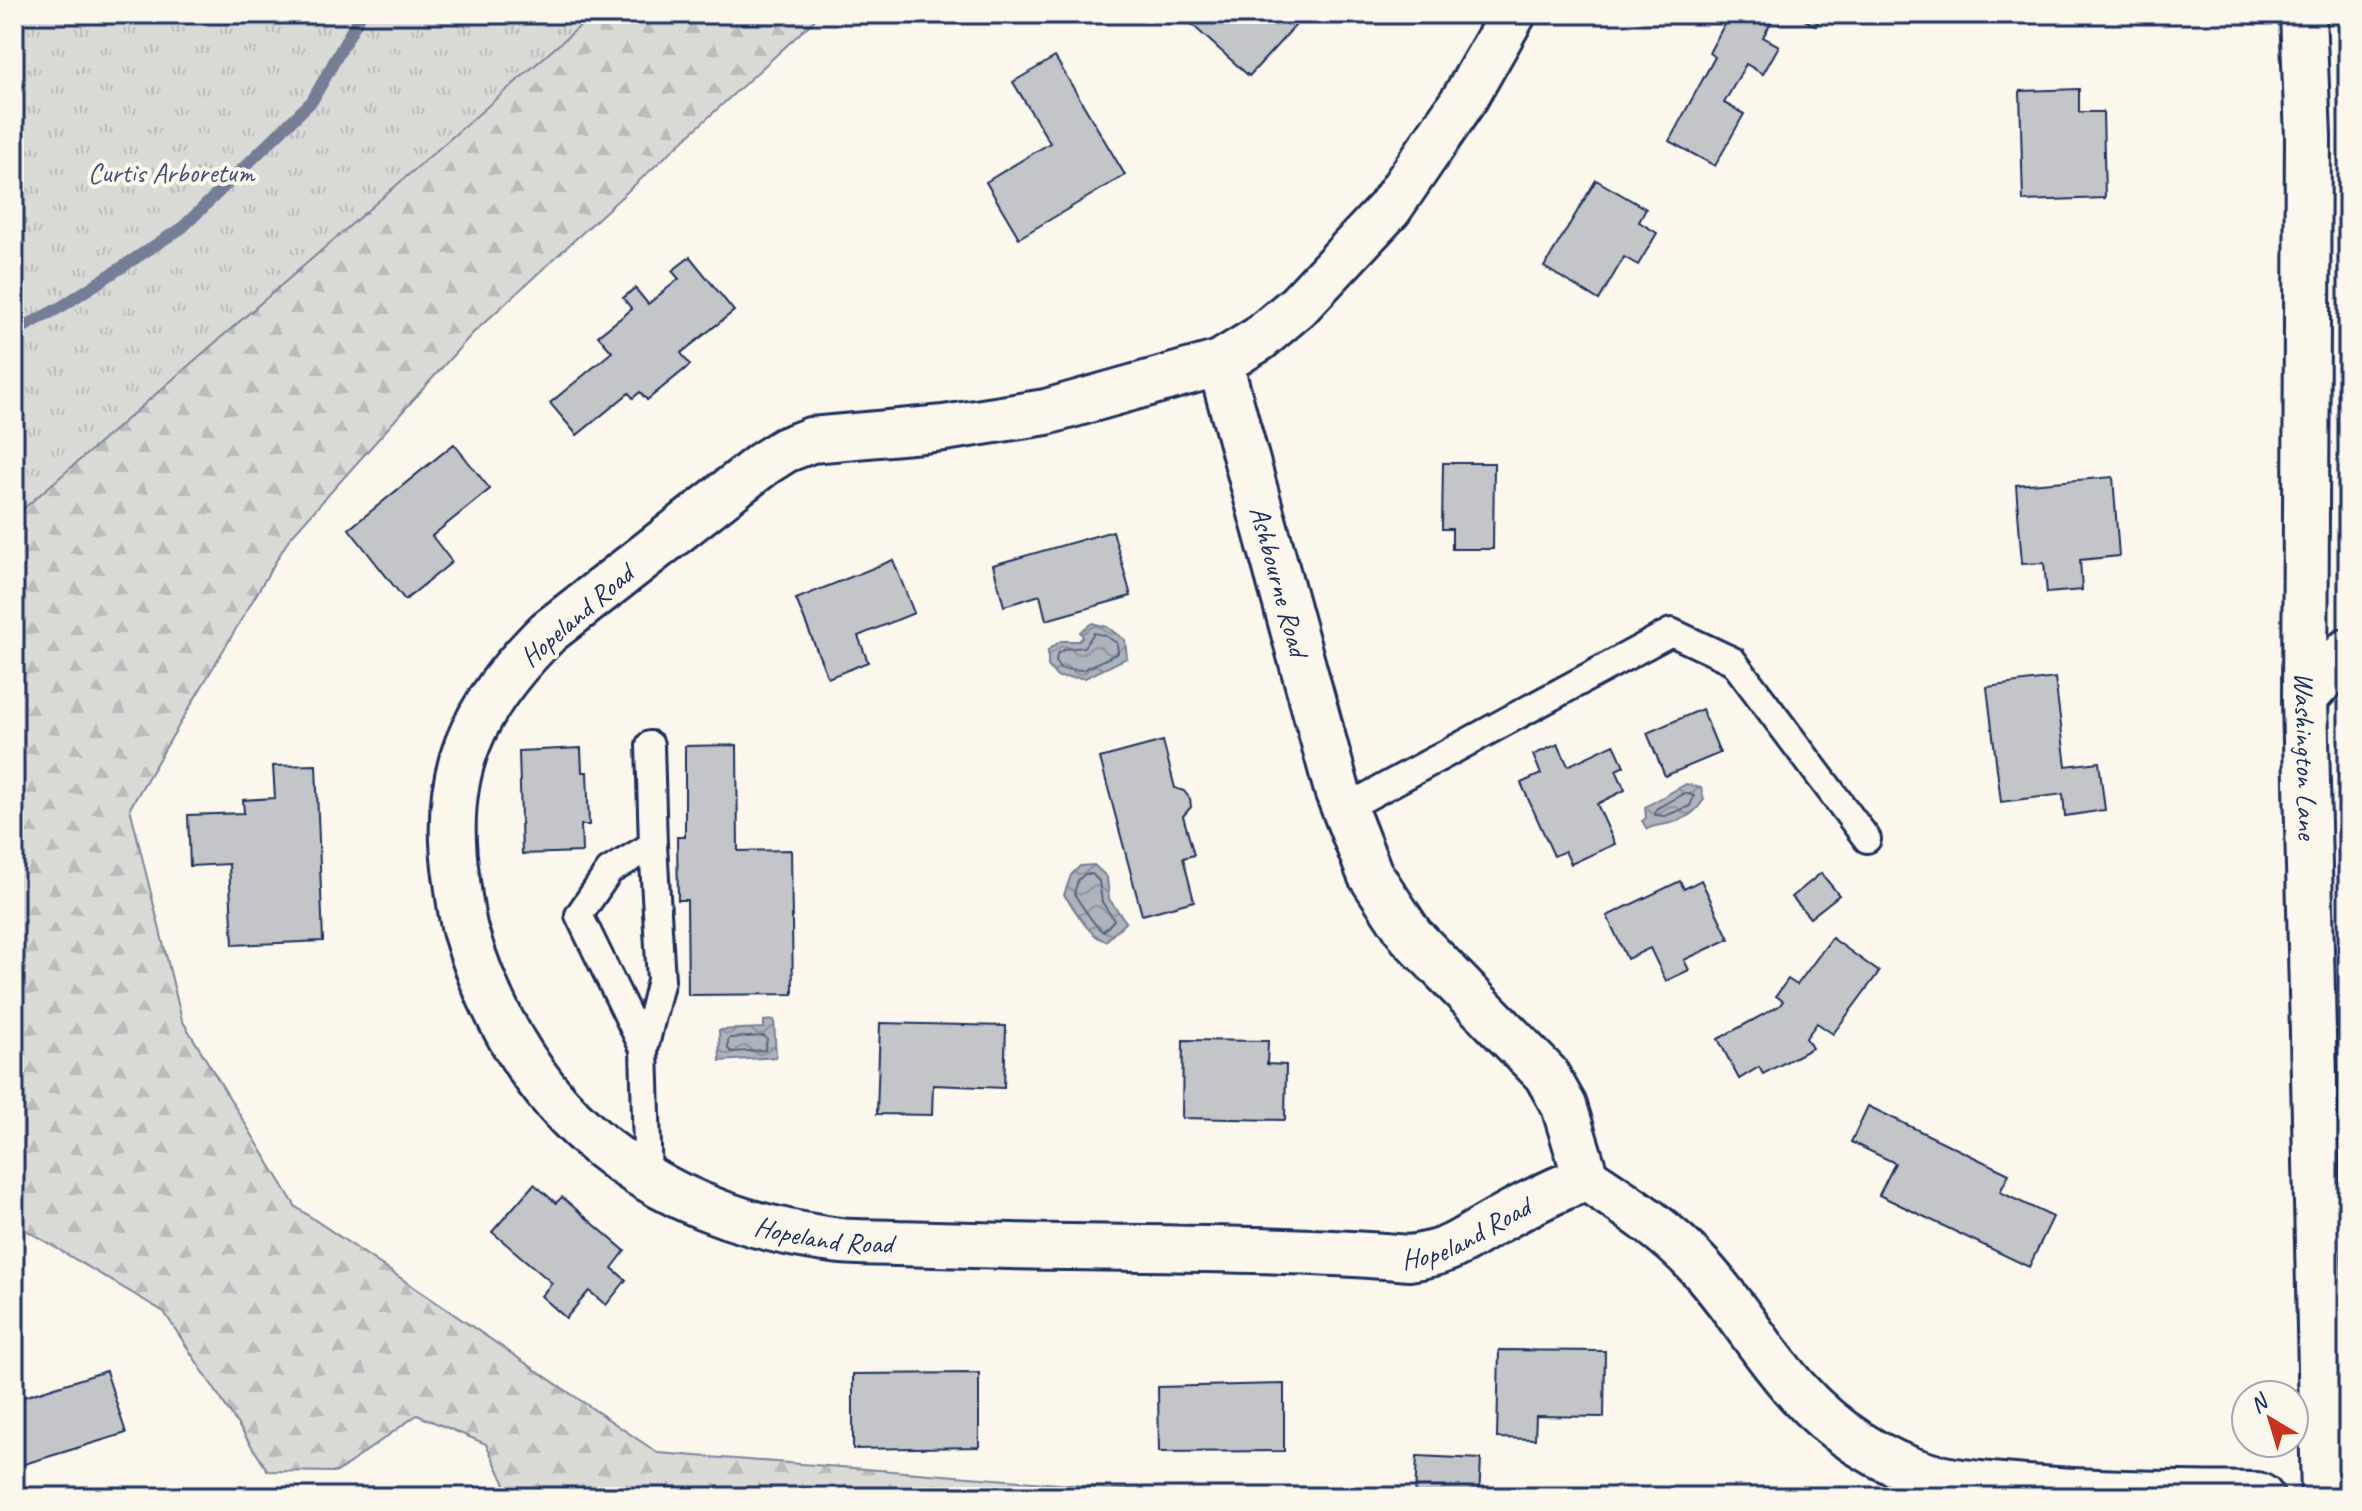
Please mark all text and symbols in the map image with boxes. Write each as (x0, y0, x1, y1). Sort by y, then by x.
park label: Curtis Arboretum (88, 155, 256, 190)
street label: Ashbourne Road (1242, 502, 1318, 664)
street label: Hopeland Road (512, 554, 643, 674)
street label: Washington Lane (2287, 672, 2325, 842)
street label: Hopeland Road (1399, 1187, 1540, 1277)
street label: Hopeland Road (751, 1208, 897, 1261)
north arrow (2230, 1379, 2310, 1459)
text: N (2244, 1387, 2275, 1419)

